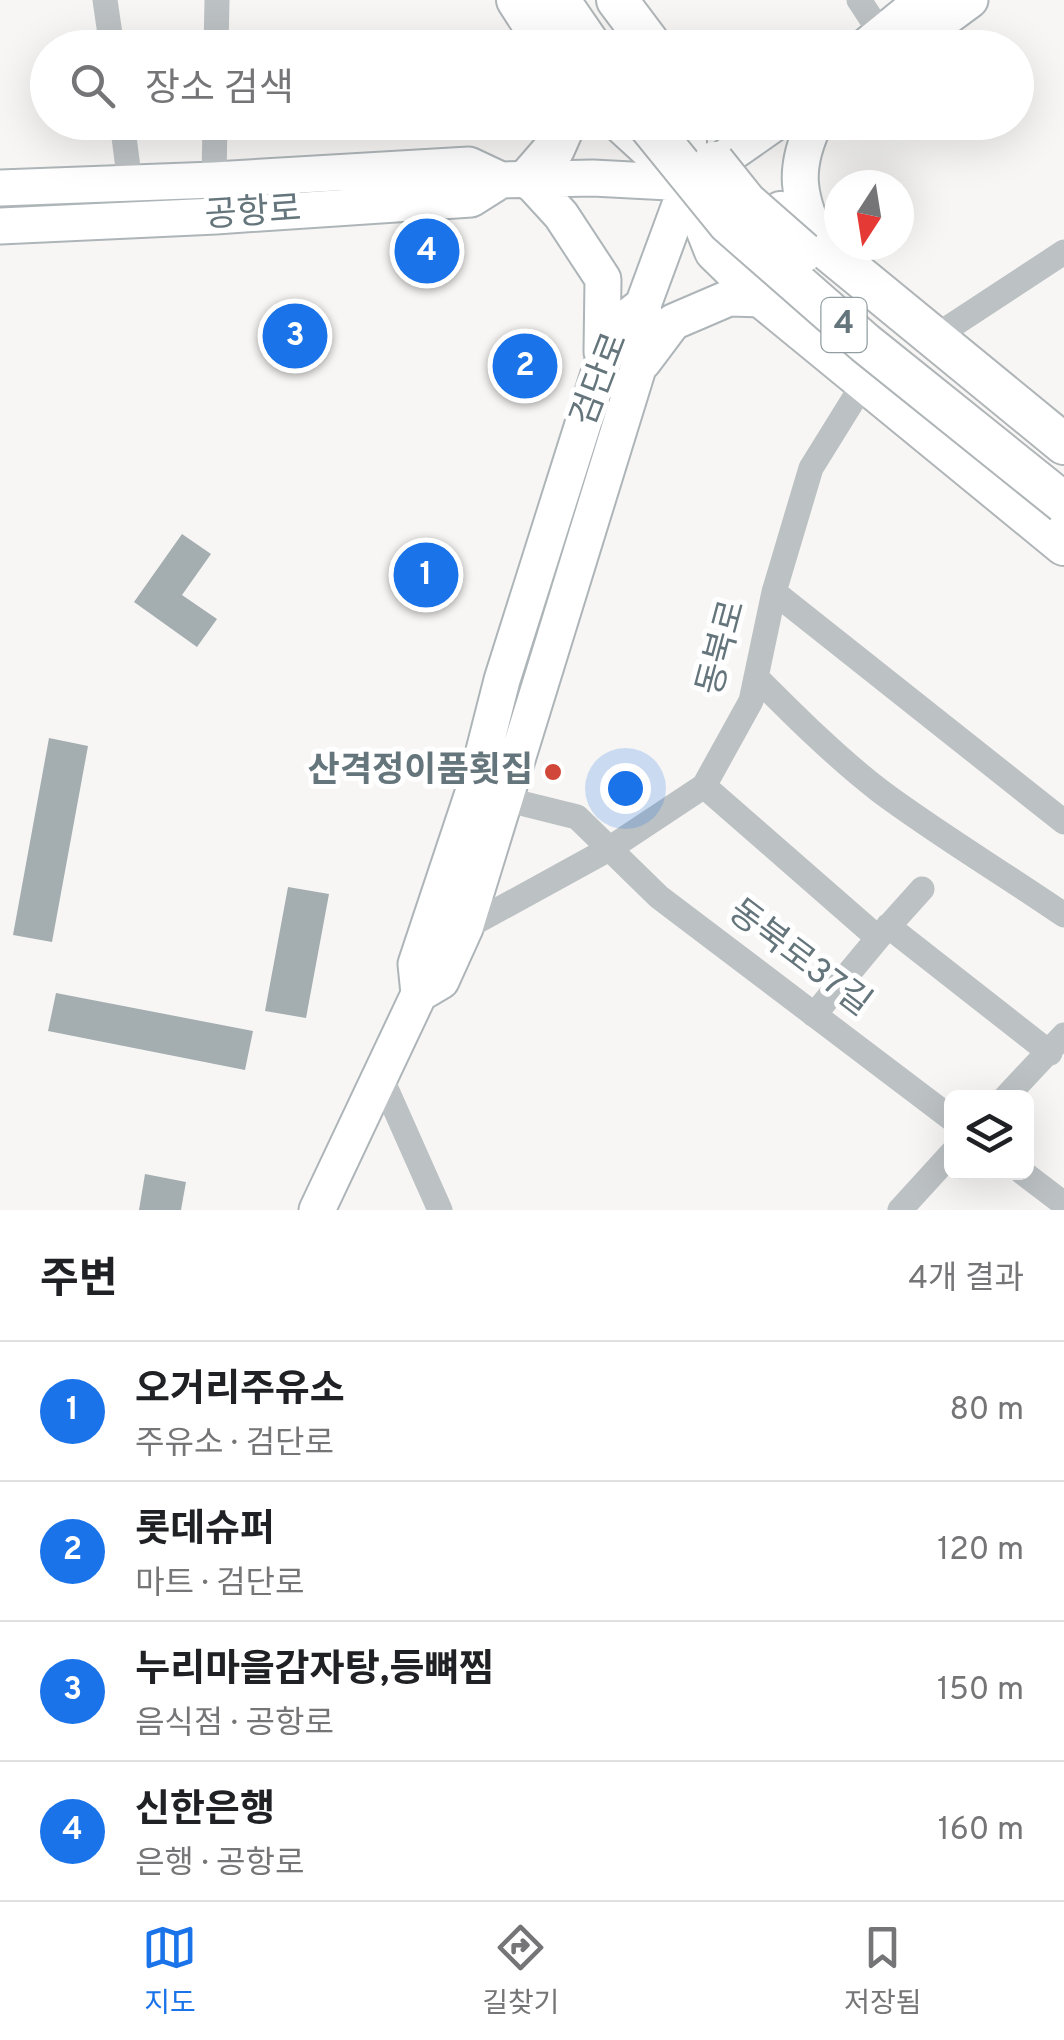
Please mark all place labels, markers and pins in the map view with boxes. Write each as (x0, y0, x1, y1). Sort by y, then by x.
pin: 4 (394, 214, 460, 288)
pin: 3 (262, 298, 328, 374)
pin: 2 (492, 328, 558, 404)
pin: 1 (394, 538, 458, 612)
place label: 산격정이품횟집 (308, 750, 533, 794)
marker: 산격정이품횟집 (542, 761, 564, 783)

